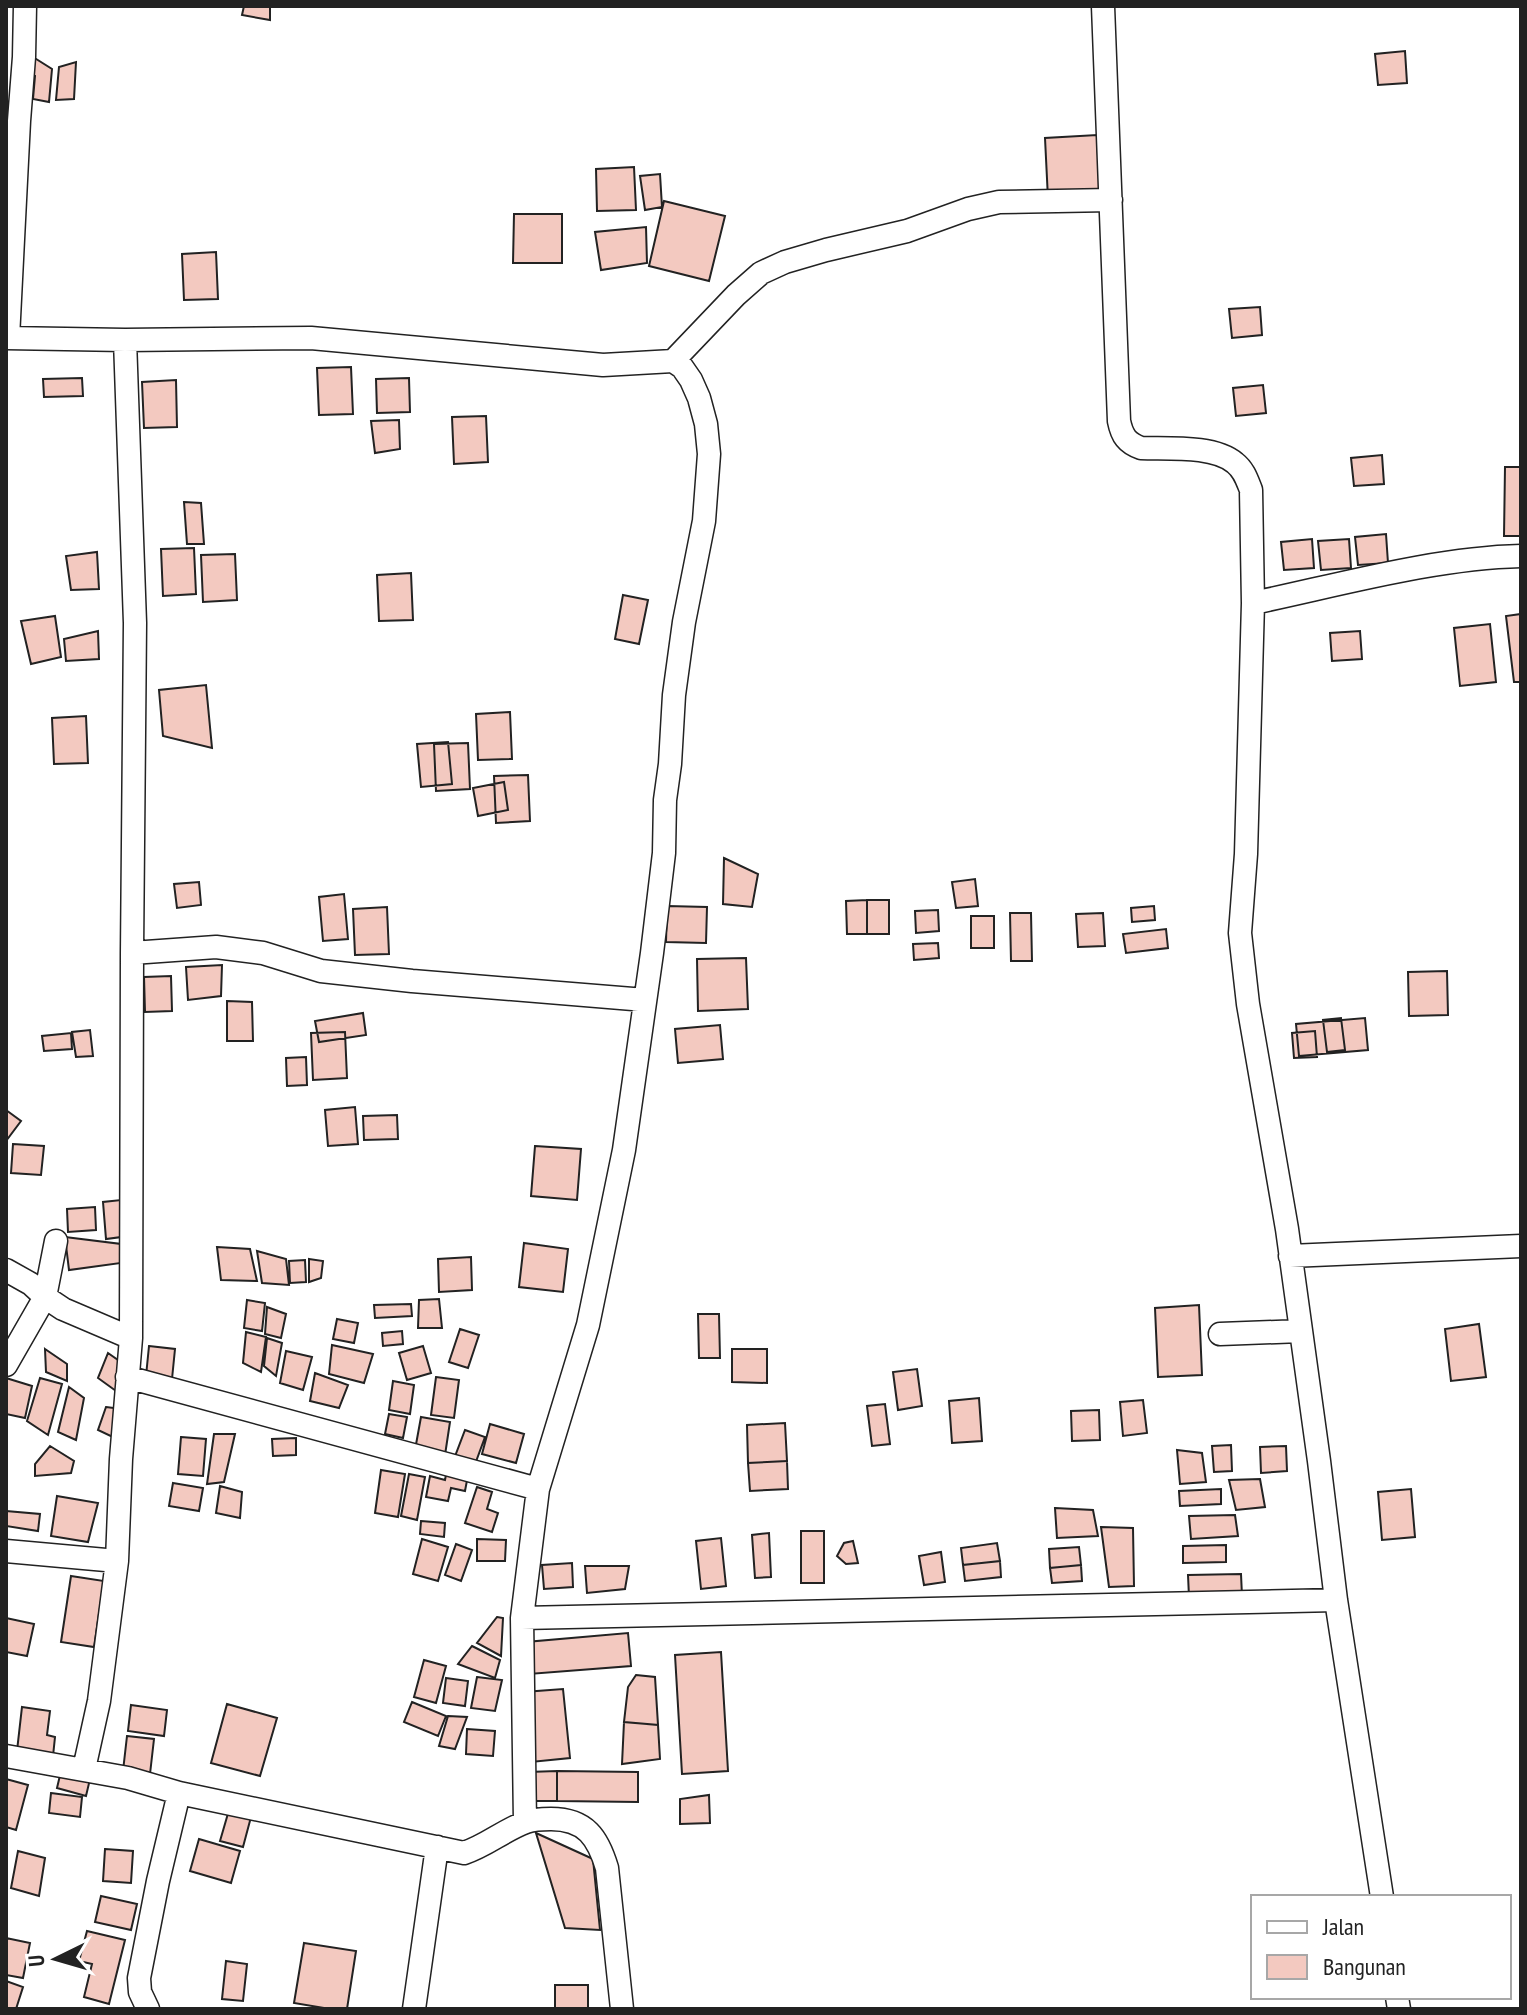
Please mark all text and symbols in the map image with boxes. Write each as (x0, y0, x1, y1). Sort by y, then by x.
legend (1251, 1895, 1511, 1999)
text: Jalan (1322, 1911, 1364, 1942)
north arrow (16, 1919, 96, 1999)
text: Bangunan (1323, 1951, 1406, 1982)
text: U (22, 1954, 51, 1968)

